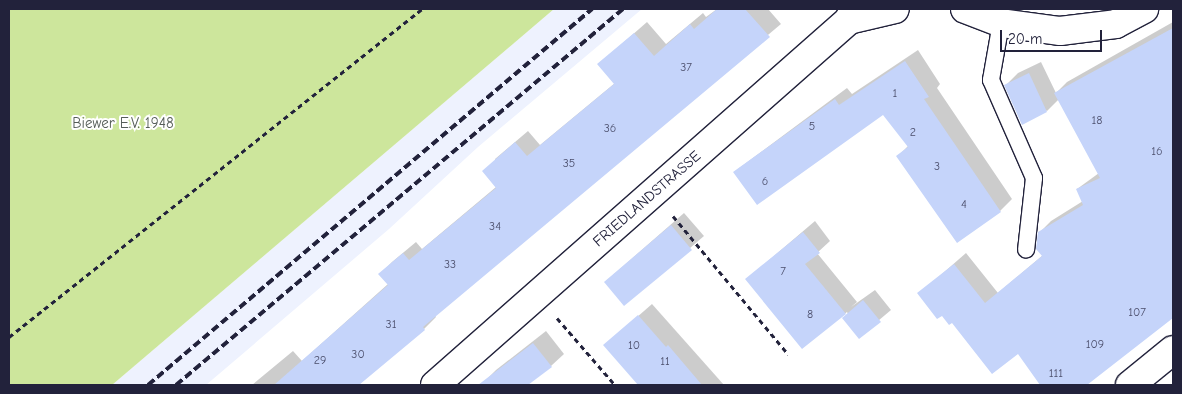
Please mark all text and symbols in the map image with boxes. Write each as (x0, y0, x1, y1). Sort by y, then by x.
scale bar (1002, 20, 1104, 52)
text: 20 m (1008, 30, 1042, 48)
house number: 37 (680, 61, 692, 75)
house number: 1 (893, 87, 897, 101)
house number: 18 (1092, 114, 1102, 128)
park label: Biewer E.V. 1948 (72, 115, 174, 133)
house number: 5 (809, 120, 815, 134)
house number: 36 (604, 122, 616, 136)
house number: 2 (910, 126, 916, 140)
house number: 16 (1151, 145, 1163, 159)
street label: FRIEDLANDSTRASSE (589, 147, 705, 251)
house number: 35 (563, 157, 575, 171)
house number: 3 (934, 160, 940, 174)
house number: 6 (762, 175, 768, 189)
house number: 4 (961, 198, 967, 212)
house number: 34 (489, 220, 501, 234)
house number: 33 (444, 258, 456, 272)
house number: 7 (780, 265, 786, 279)
house number: 107 (1128, 306, 1146, 320)
house number: 8 (807, 308, 813, 322)
house number: 31 (386, 318, 396, 332)
house number: 109 (1086, 338, 1104, 352)
house number: 10 (628, 339, 640, 353)
house number: 30 (351, 348, 365, 362)
house number: 29 (314, 354, 326, 368)
house number: 11 (660, 355, 670, 369)
house number: 111 (1049, 367, 1063, 381)

